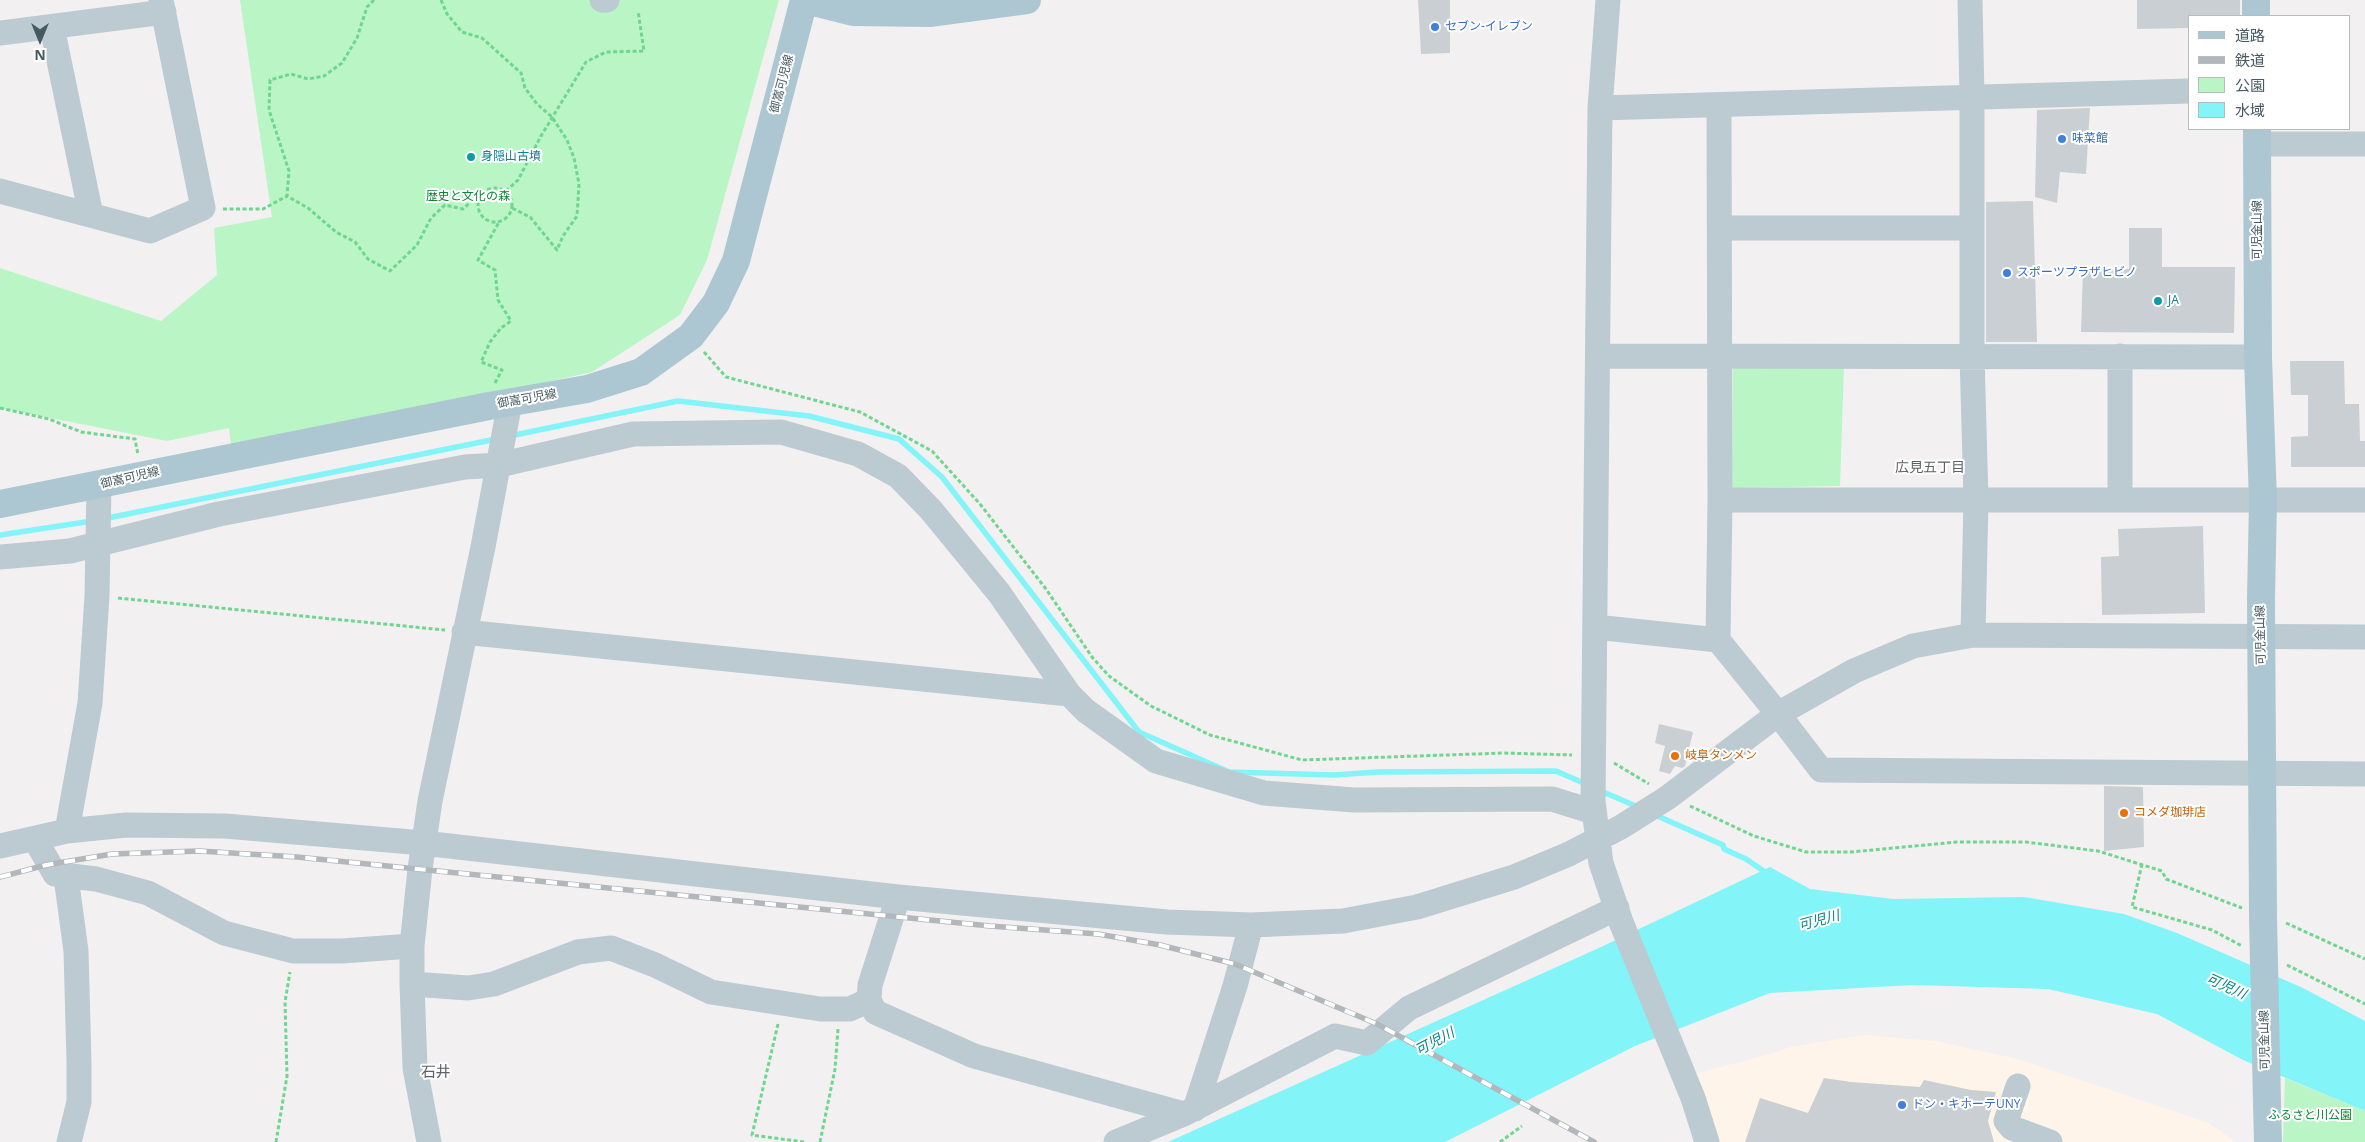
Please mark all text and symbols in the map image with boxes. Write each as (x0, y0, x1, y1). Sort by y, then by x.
north arrow (15, 15, 65, 65)
legend (2188, 15, 2350, 130)
place label: セブン-イレブン (1445, 20, 1533, 34)
marker: セブン-イレブン (1429, 21, 1441, 33)
text: 道路 (2235, 25, 2265, 45)
text: N (34, 46, 46, 65)
text: 鉄道 (2235, 50, 2265, 70)
street label: 御嵩可児線 (767, 53, 797, 115)
text: 公園 (2235, 75, 2265, 95)
text: 水域 (2235, 100, 2265, 120)
place label: 味菜館 (2072, 132, 2108, 146)
marker: 味菜館 (2056, 133, 2068, 145)
place label: 身隠山古墳 (481, 150, 541, 164)
marker: 身隠山古墳 (465, 151, 477, 163)
park label: 歴史と文化の森 (426, 190, 510, 204)
street label: 可児金山線 (2251, 200, 2265, 260)
place label: スポーツプラザヒビノ (2017, 266, 2137, 280)
marker: スポーツプラザヒビノ (2001, 267, 2013, 279)
place label: JA (2168, 294, 2179, 308)
marker: JA (2152, 295, 2164, 307)
street label: 御嵩可児線 (496, 387, 558, 411)
district label: 広見五丁目 (1895, 460, 1965, 476)
street label: 御嵩可児線 (99, 464, 161, 492)
street label: 可児金山線 (2253, 605, 2269, 665)
place label: 岐阜タンメン (1685, 749, 1757, 763)
marker: 岐阜タンメン (1669, 750, 1681, 762)
place label: コメダ珈琲店 (2134, 806, 2206, 820)
marker: コメダ珈琲店 (2118, 807, 2130, 819)
water label: 可児川 (1797, 907, 1841, 935)
water label: 可児川 (2203, 971, 2249, 1003)
street label: 可児金山線 (2257, 1010, 2273, 1070)
water label: 可児川 (1413, 1025, 1457, 1059)
district label: 石井 (421, 1064, 451, 1082)
place label: ドン・キホーテUNY (1912, 1098, 2020, 1112)
marker: ドン・キホーテUNY (1896, 1099, 1908, 1111)
park label: ふるさと川公園 (2268, 1109, 2352, 1123)

